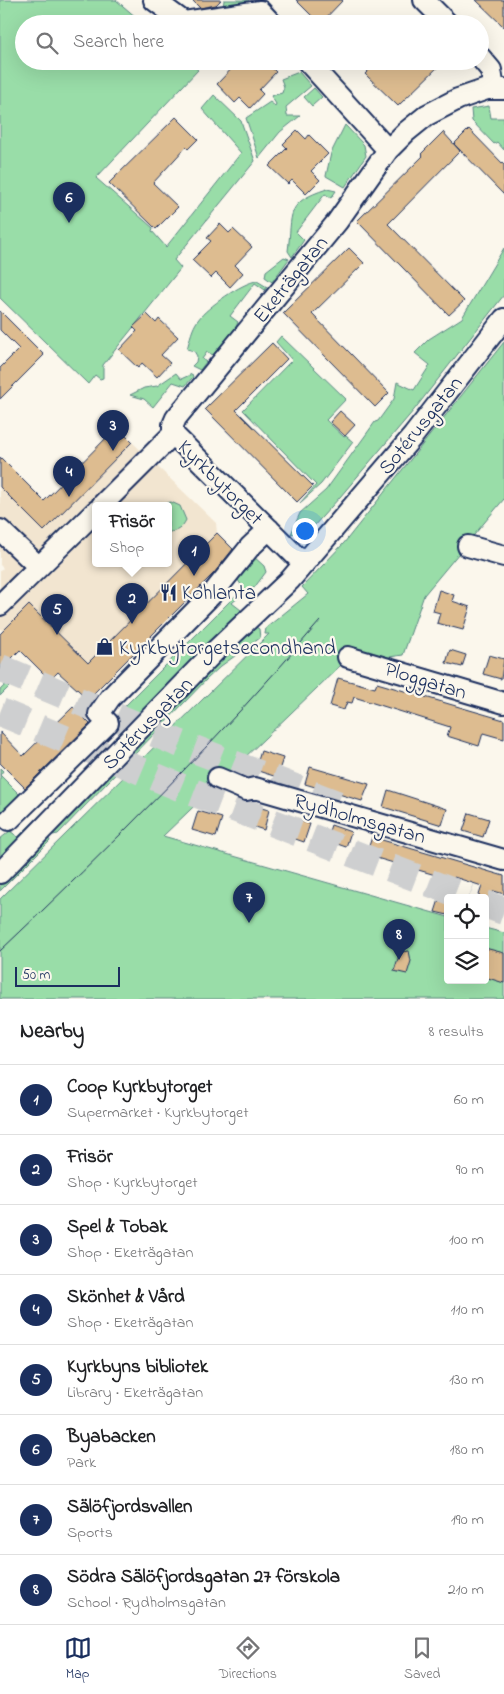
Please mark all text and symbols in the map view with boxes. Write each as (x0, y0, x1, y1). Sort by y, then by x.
search box (15, 15, 489, 70)
icon: search (33, 29, 61, 57)
text: Search here (73, 29, 164, 56)
pin: 6 (53, 182, 85, 223)
street label: Eketrägatan (247, 230, 338, 332)
street label: Sotérusgatan (372, 370, 472, 483)
pin: 3 (97, 410, 129, 451)
street label: Kyrkbytorget (168, 434, 269, 535)
pin: 4 (53, 456, 85, 497)
popup (92, 502, 172, 567)
text: Frisör (109, 509, 155, 536)
your location (292, 518, 318, 544)
pin: 1 (178, 535, 210, 576)
text: Shop (109, 536, 144, 560)
place label: Kohlanta (182, 579, 256, 609)
restaurant icon: Kohlanta (158, 582, 178, 602)
pin: 2 (116, 583, 148, 624)
pin: 5 (41, 594, 73, 635)
place label: Kyrkbytorgetsecondhand (119, 634, 336, 666)
shop icon: Kyrkbytorgetsecondhand (95, 637, 115, 657)
street label: Ploggatan (380, 655, 470, 710)
street label: Sotérusgatan (96, 671, 202, 779)
street label: Rydholmsgatan (289, 787, 429, 855)
pin: 7 (233, 882, 265, 923)
map controls (444, 894, 489, 984)
button: locate (444, 894, 489, 939)
pin: 8 (383, 919, 415, 960)
button: layers (444, 939, 489, 984)
scale bar (15, 964, 120, 987)
text: 50 m (22, 965, 50, 986)
text: Nearby (20, 1017, 84, 1047)
text: 8 results (428, 1020, 484, 1044)
text: Coop Kyrkbytorget (67, 1074, 212, 1101)
text: 1 (33, 1088, 39, 1112)
text: 60 m (454, 1088, 484, 1112)
text: Supermarket · Kyrkbytorget (67, 1101, 249, 1125)
text: Frisör (67, 1144, 113, 1171)
text: 2 (32, 1158, 40, 1182)
text: 90 m (456, 1158, 484, 1182)
text: Shop · Kyrkbytorget (67, 1171, 198, 1195)
text: Spel & Tobak (67, 1214, 167, 1241)
text: 3 (33, 1228, 39, 1252)
text: 100 m (449, 1228, 484, 1252)
text: Shop · Eketrägatan (67, 1241, 193, 1265)
text: Skönhet & Vård (67, 1284, 185, 1311)
text: 4 (33, 1298, 39, 1322)
text: 110 m (450, 1298, 484, 1322)
text: Shop · Eketrägatan (67, 1311, 193, 1335)
text: Kyrkbyns bibliotek (67, 1354, 208, 1381)
text: 5 (31, 1368, 41, 1392)
text: 130 m (449, 1368, 484, 1392)
text: Library · Eketrägatan (67, 1381, 203, 1405)
text: Byabacken (67, 1424, 156, 1451)
text: 6 (32, 1438, 40, 1462)
text: 180 m (450, 1438, 484, 1462)
text: Park (67, 1451, 96, 1475)
text: Sälöfjordsvallen (67, 1494, 192, 1521)
text: 7 (33, 1508, 39, 1532)
text: 190 m (451, 1508, 484, 1532)
text: Sports (67, 1521, 113, 1545)
text: Södra Sälöfjordsgatan 27 förskola (67, 1564, 340, 1591)
text: 8 (33, 1578, 39, 1602)
text: 210 m (448, 1578, 484, 1602)
text: School · Rydholmsgatan (67, 1591, 226, 1615)
tab: Map (64, 1634, 92, 1685)
tab: Directions (219, 1634, 277, 1685)
tab: Saved (404, 1634, 440, 1685)

